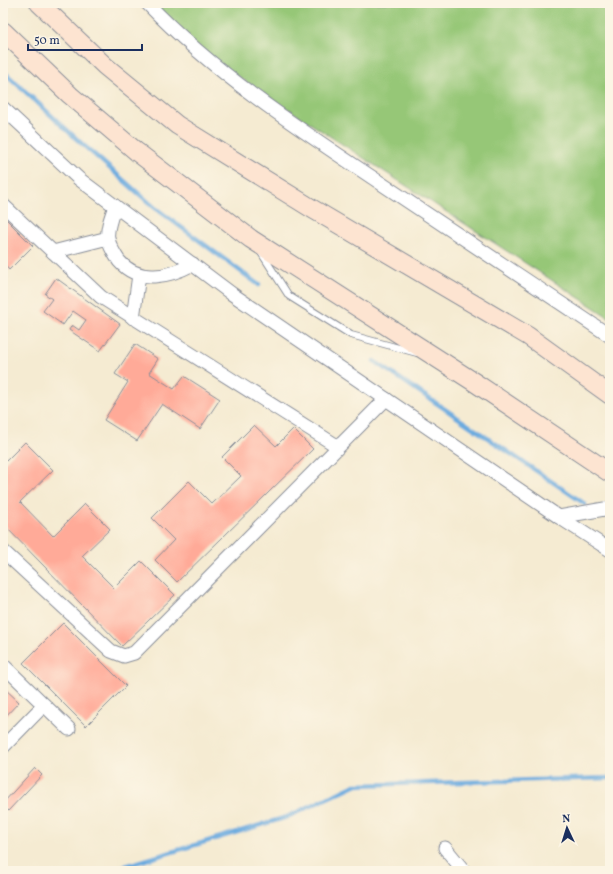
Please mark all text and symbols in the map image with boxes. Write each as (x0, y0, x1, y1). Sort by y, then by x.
scale bar (28, 26, 142, 52)
text: 50 m (34, 33, 60, 49)
north arrow (547, 808, 587, 848)
text: N (562, 812, 571, 827)

